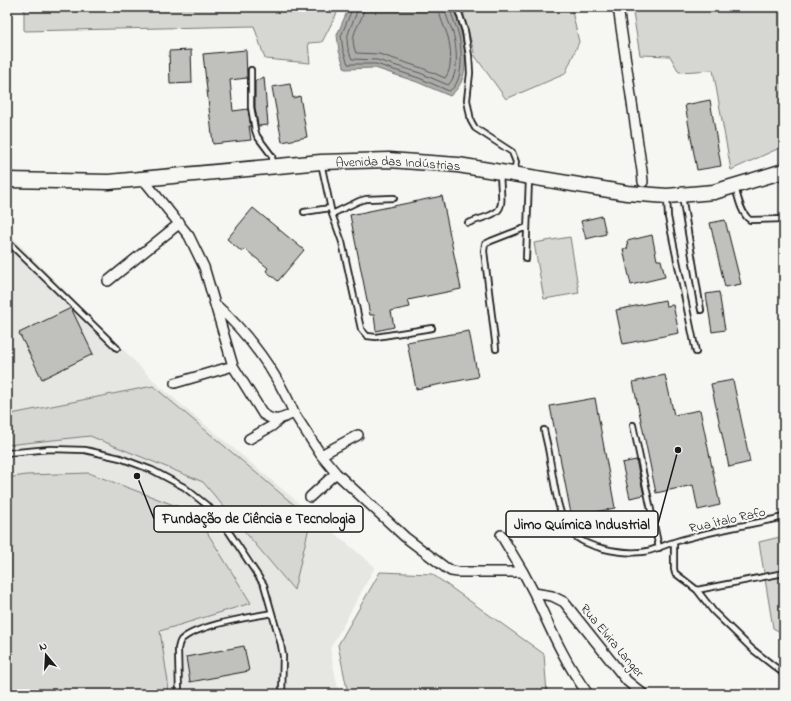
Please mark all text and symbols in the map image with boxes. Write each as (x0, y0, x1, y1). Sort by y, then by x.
street label: Avenida das Indústrias (335, 152, 461, 176)
street label: Rua Ítalo Rafo (687, 502, 768, 538)
callout: Fundação de Ciência e Tecnologia (154, 506, 363, 532)
text: Fundação de Ciência e Tecnologia (161, 509, 356, 532)
callout: Jimo Química Industrial (506, 511, 658, 537)
text: Jimo Química Industrial (514, 515, 651, 536)
street label: Rua Elvira Langer (575, 600, 649, 683)
north arrow (26, 635, 66, 675)
text: N (37, 638, 49, 655)

